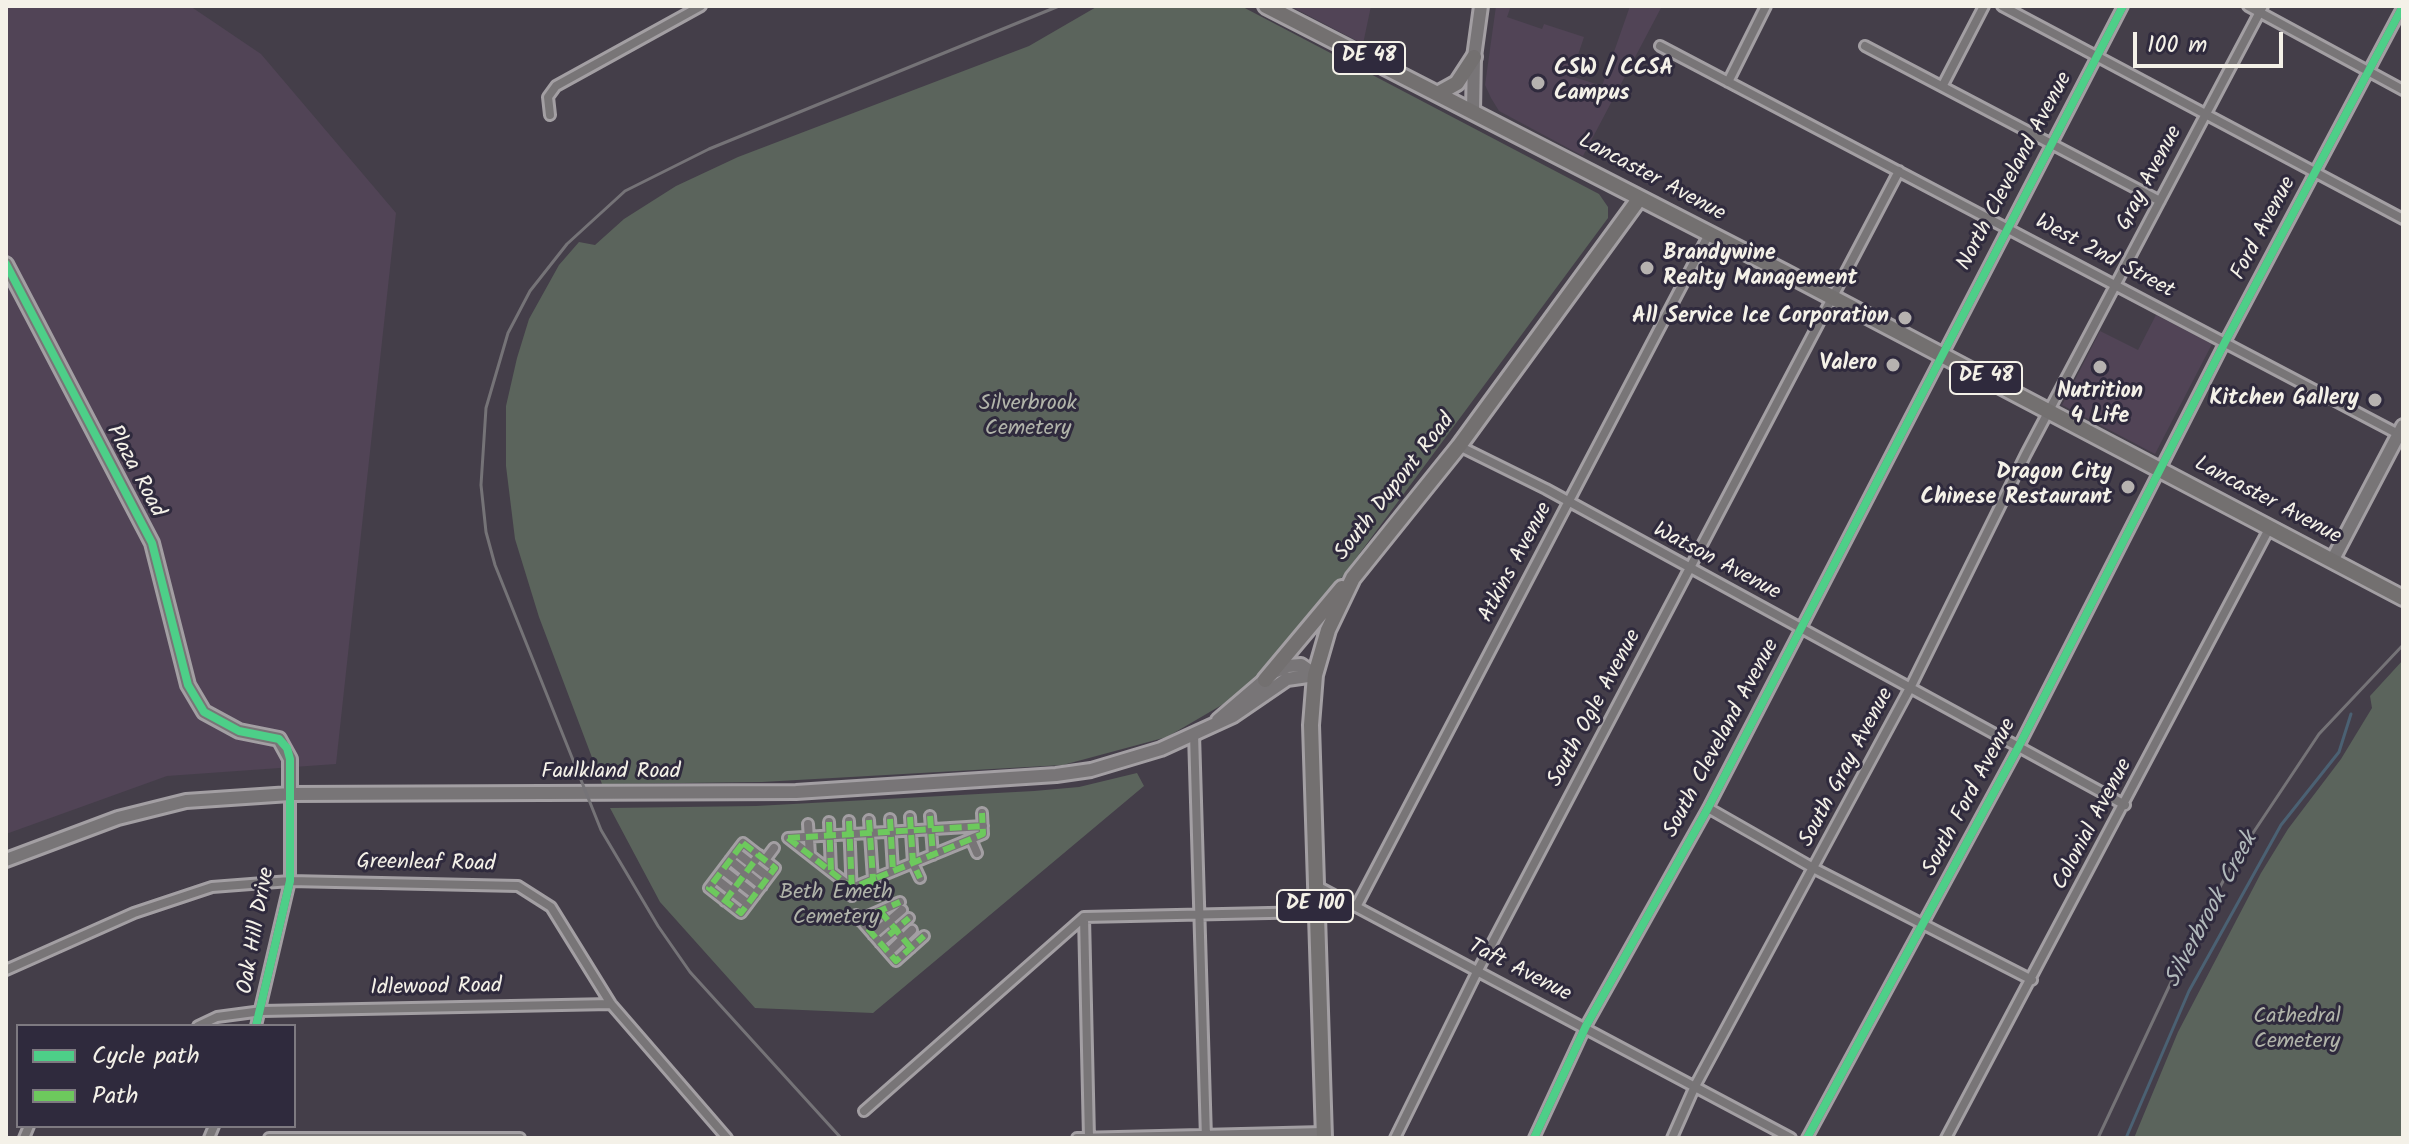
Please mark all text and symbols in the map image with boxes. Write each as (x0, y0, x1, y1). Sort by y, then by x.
scale bar (2137, 16, 2287, 66)
text: 100 m (2147, 26, 2207, 65)
road number: DE 48 (1333, 42, 1405, 74)
place label: CSW / CCSA Campus (1554, 57, 1673, 108)
street label: North Cleveland Avenue (1952, 68, 2080, 276)
marker: CSW / CCSA Campus (1529, 74, 1547, 92)
street label: Gray Avenue (2112, 122, 2190, 236)
street label: Lancaster Avenue (1573, 129, 1729, 229)
street label: Ford Avenue (2227, 173, 2303, 285)
street label: West 2nd Street (2030, 210, 2178, 306)
place label: Brandywine Realty Management (1663, 242, 1857, 294)
marker: Brandywine Realty Management (1638, 259, 1656, 277)
place label: All Service Ice Corporation (1632, 305, 1889, 331)
marker: All Service Ice Corporation (1896, 309, 1914, 327)
place label: Valero (1819, 352, 1877, 378)
marker: Valero (1884, 356, 1902, 374)
marker: Nutrition 4 Life (2091, 358, 2109, 376)
road number: DE 48 (1950, 362, 2022, 394)
place label: Nutrition 4 Life (2057, 380, 2143, 432)
place label: Kitchen Gallery (2209, 387, 2359, 413)
marker: Kitchen Gallery (2366, 391, 2384, 409)
park label: Silverbrook Cemetery (979, 392, 1077, 444)
street label: South Dupont Road (1330, 409, 1462, 567)
street label: Plaza Road (99, 421, 169, 523)
street label: Lancaster Avenue (2189, 452, 2345, 552)
place label: Dragon City Chinese Restaurant (1921, 461, 2112, 512)
marker: Dragon City Chinese Restaurant (2119, 478, 2137, 496)
street label: Atkins Avenue (1474, 498, 1560, 628)
street label: Watson Avenue (1648, 518, 1784, 608)
street label: South Ogle Avenue (1543, 626, 1649, 792)
street label: South Cleveland Avenue (1659, 635, 1787, 843)
street label: South Gray Avenue (1795, 684, 1901, 852)
street label: South Ford Avenue (1918, 715, 2024, 881)
street label: Colonial Avenue (2048, 755, 2140, 895)
street label: Faulkland Road (541, 760, 681, 786)
water label: Silverbrook Creek (2160, 829, 2266, 993)
street label: Greenleaf Road (356, 851, 496, 879)
street label: Oak Hill Drive (234, 865, 282, 997)
park label: Beth Emeth Cemetery (779, 881, 893, 932)
road number: DE 100 (1277, 890, 1353, 922)
street label: Taft Avenue (1463, 935, 1575, 1009)
street label: Idlewood Road (370, 975, 502, 1003)
park label: Cathedral Cemetery (2253, 1005, 2341, 1056)
legend (16, 1024, 296, 1128)
text: Cycle path (92, 1037, 200, 1076)
text: Path (92, 1077, 138, 1116)

